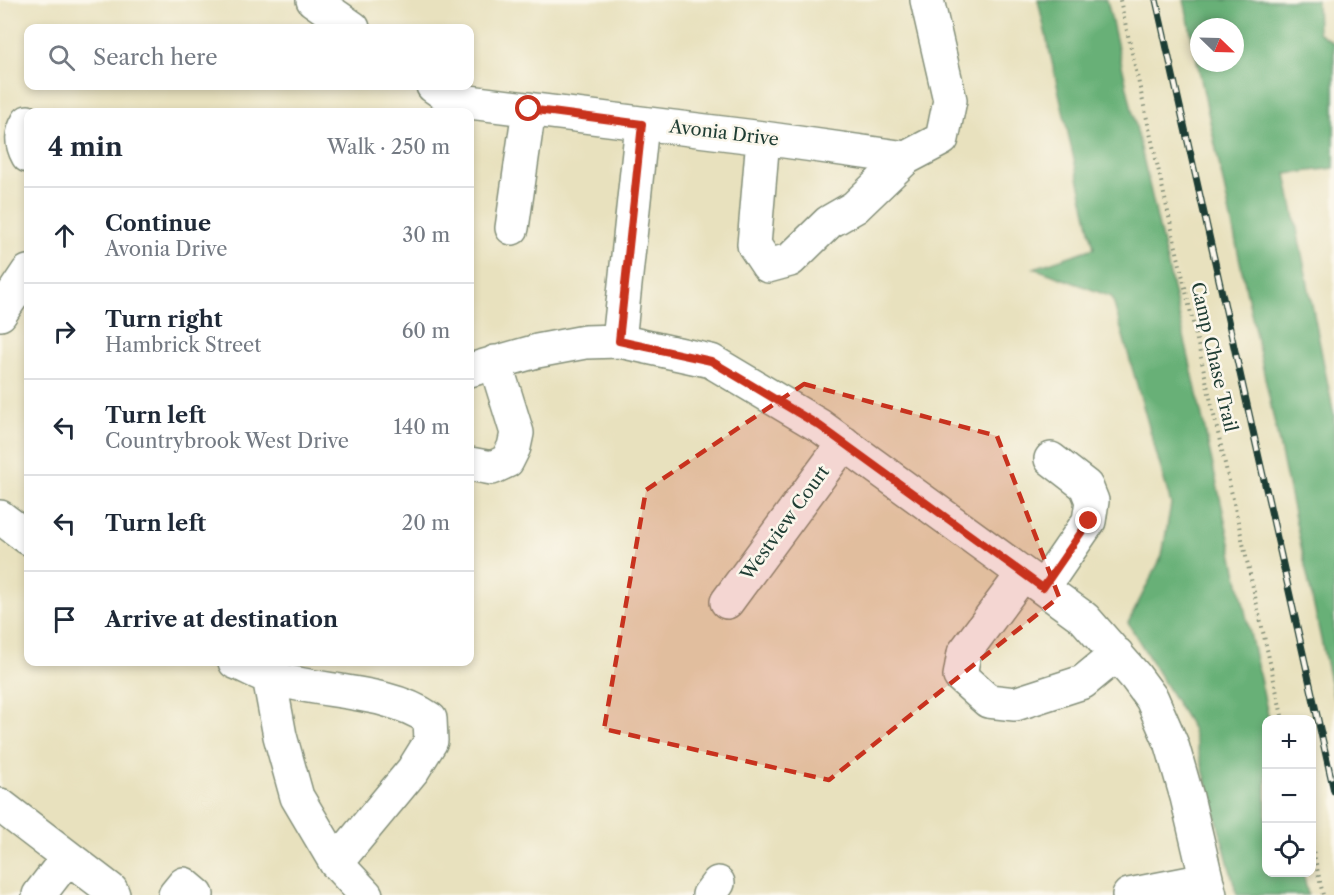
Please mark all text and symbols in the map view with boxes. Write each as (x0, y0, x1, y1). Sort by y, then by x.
north arrow (1190, 18, 1244, 72)
search box (24, 24, 474, 90)
icon: search (45, 41, 78, 74)
text: Search here (93, 44, 218, 71)
route start (515, 95, 541, 121)
street label: Avonia Drive (667, 115, 780, 151)
text: 4 min (48, 131, 123, 163)
text: Walk · 250 m (327, 135, 450, 159)
text: Continue (105, 210, 211, 237)
icon: ahead (48, 219, 81, 252)
text: 30 m (402, 223, 450, 247)
text: Avonia Drive (105, 237, 227, 261)
street label: Camp Chase Trail (1186, 280, 1242, 434)
text: Turn right (105, 306, 223, 333)
icon: right (48, 315, 81, 348)
text: 60 m (402, 319, 450, 343)
text: Hambrick Street (105, 333, 261, 357)
text: Turn left (105, 402, 206, 429)
icon: left (48, 411, 81, 444)
text: 140 m (393, 415, 450, 439)
text: Countrybrook West Drive (105, 429, 349, 453)
street label: Westview Court (735, 461, 834, 585)
icon: left (48, 507, 81, 540)
route end (1075, 507, 1101, 533)
text: Turn left (105, 510, 206, 537)
text: 20 m (402, 511, 450, 535)
icon: arrive (48, 603, 81, 636)
text: Arrive at destination (105, 606, 338, 633)
map controls (1262, 715, 1316, 877)
button: + (1262, 715, 1316, 769)
button: − (1262, 769, 1316, 823)
button: locate (1262, 823, 1316, 877)

